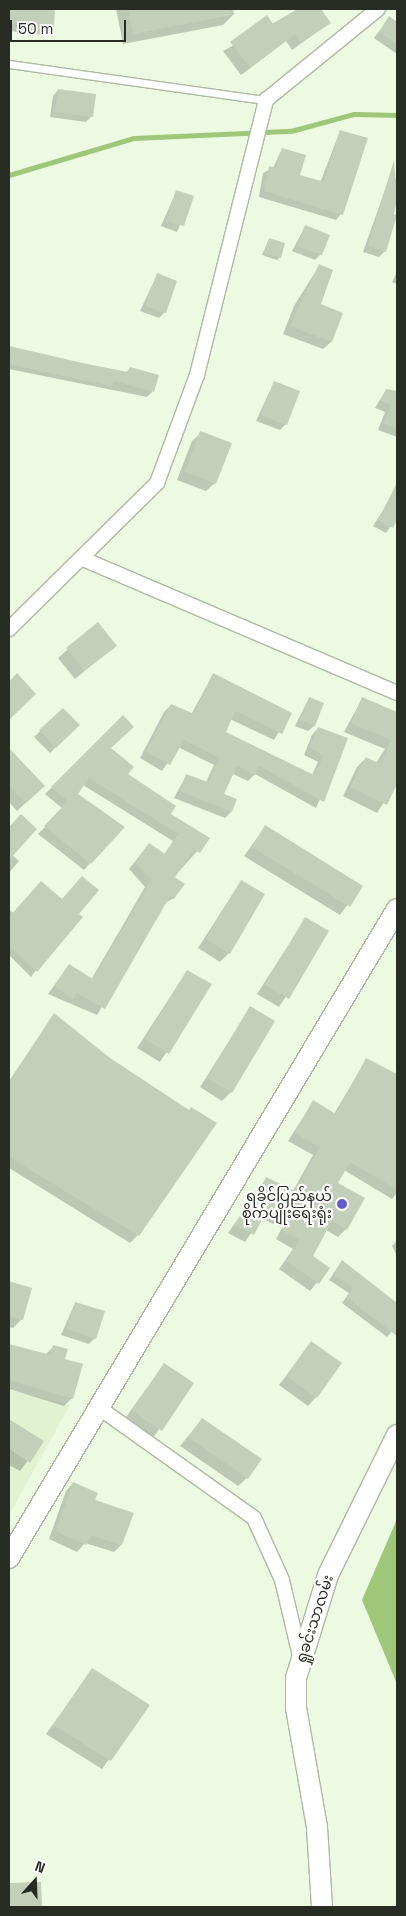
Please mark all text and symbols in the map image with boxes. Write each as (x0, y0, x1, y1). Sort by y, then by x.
scale bar (12, 10, 129, 42)
text: 50 m (18, 19, 53, 38)
place label: ရခိုင်ပြည်နယ် စိုက်ပျိုးရေးရုံး (242, 1186, 332, 1221)
marker: ရခိုင်ပြည်နယ် စိုက်ပျိုးရေးရုံး (336, 1198, 348, 1210)
street label: ရှုခင်းသာလမ်း (291, 1572, 337, 1666)
north arrow (10, 1856, 60, 1906)
text: N (33, 1857, 48, 1877)

